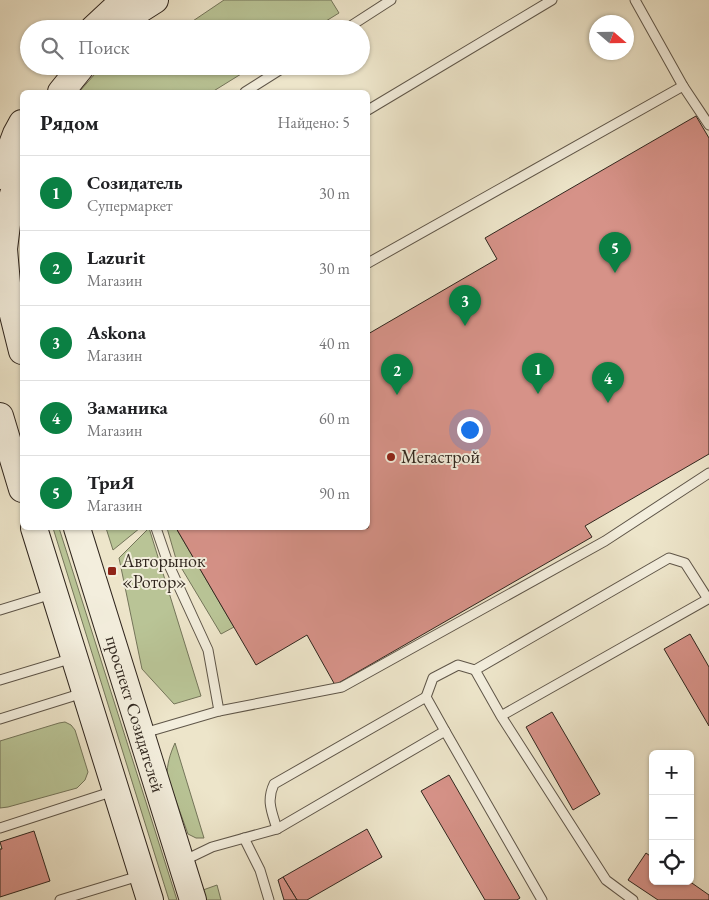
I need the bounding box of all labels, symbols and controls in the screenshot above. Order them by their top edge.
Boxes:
north arrow [589,15,634,60]
search box [20,20,370,75]
icon: search [38,34,66,62]
text: Поиск [78,35,130,60]
text: Рядом [40,109,99,136]
text: Найдено: 5 [278,112,350,133]
text: Созидатель [87,170,183,195]
text: 1 [52,183,60,204]
text: 30 m [319,183,350,204]
text: Супермаркет [87,195,173,216]
pin: 5 [599,232,631,273]
text: Lazurit [87,245,145,270]
text: 2 [52,258,60,279]
text: 30 m [319,258,350,279]
text: Магазин [87,270,142,291]
pin: 3 [449,285,481,326]
text: Askona [87,320,146,345]
text: 3 [52,333,60,354]
text: 40 m [319,333,350,354]
text: Магазин [87,345,142,366]
pin: 1 [522,353,554,394]
pin: 2 [381,354,413,395]
pin: 4 [592,362,624,403]
text: Заманика [87,395,168,420]
text: 4 [52,408,60,429]
text: 60 m [319,408,350,429]
your location [457,417,483,443]
text: Магазин [87,420,142,441]
place label: Мегастрой [401,445,480,468]
marker: Мегастрой [385,451,397,463]
text: ТриЯ [87,470,134,495]
text: 5 [52,483,60,504]
text: 90 m [319,483,350,504]
text: Магазин [87,495,142,516]
place label: Авторынок «Ротор» [121,549,206,593]
marker: Авторынок «Ротор» [106,565,118,577]
street label: проспект Созидателей [101,633,170,796]
map controls [649,750,694,885]
button: + [649,750,694,795]
button: − [649,795,694,840]
button: locate [649,840,694,885]

